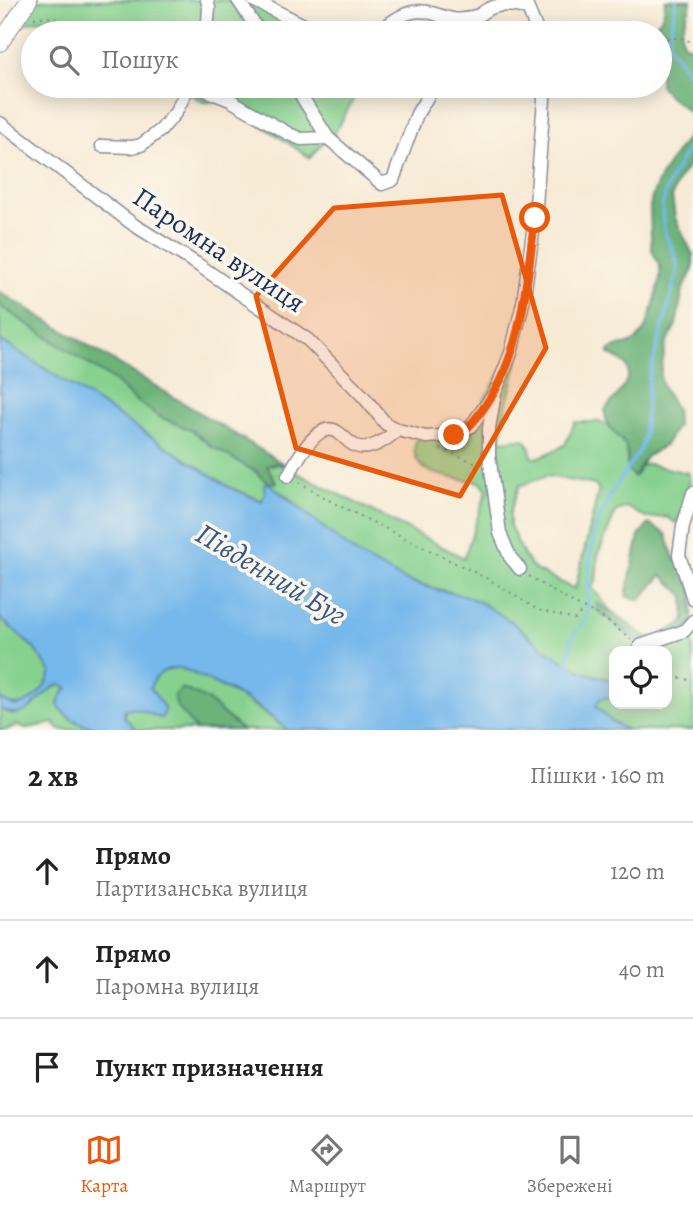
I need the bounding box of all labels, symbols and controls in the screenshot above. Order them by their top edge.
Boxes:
search box [21,21,672,98]
icon: search [45,41,83,79]
text: Пошук [101,42,179,77]
street label: Паромна вулиця [125,178,313,322]
route start [519,202,550,233]
route end [438,419,469,450]
water label: Південний Буг [188,513,354,635]
map controls [609,646,672,709]
button: locate [609,646,672,709]
text: 2 хв [28,756,78,796]
text: Пішки · 160 m [530,760,665,791]
text: Прямо [95,838,171,873]
icon: ahead [28,852,66,890]
text: 120 m [610,856,665,887]
text: Партизанська вулиця [95,873,308,904]
text: Прямо [95,936,171,971]
icon: ahead [28,950,66,988]
text: 40 m [619,954,665,985]
text: Паромна вулиця [95,971,259,1002]
icon: arrive [28,1048,66,1086]
text: Пункт призначення [95,1050,324,1085]
tab: Карта [80,1131,128,1199]
tab: Маршрут [289,1131,366,1199]
tab: Збережені [527,1131,613,1199]

